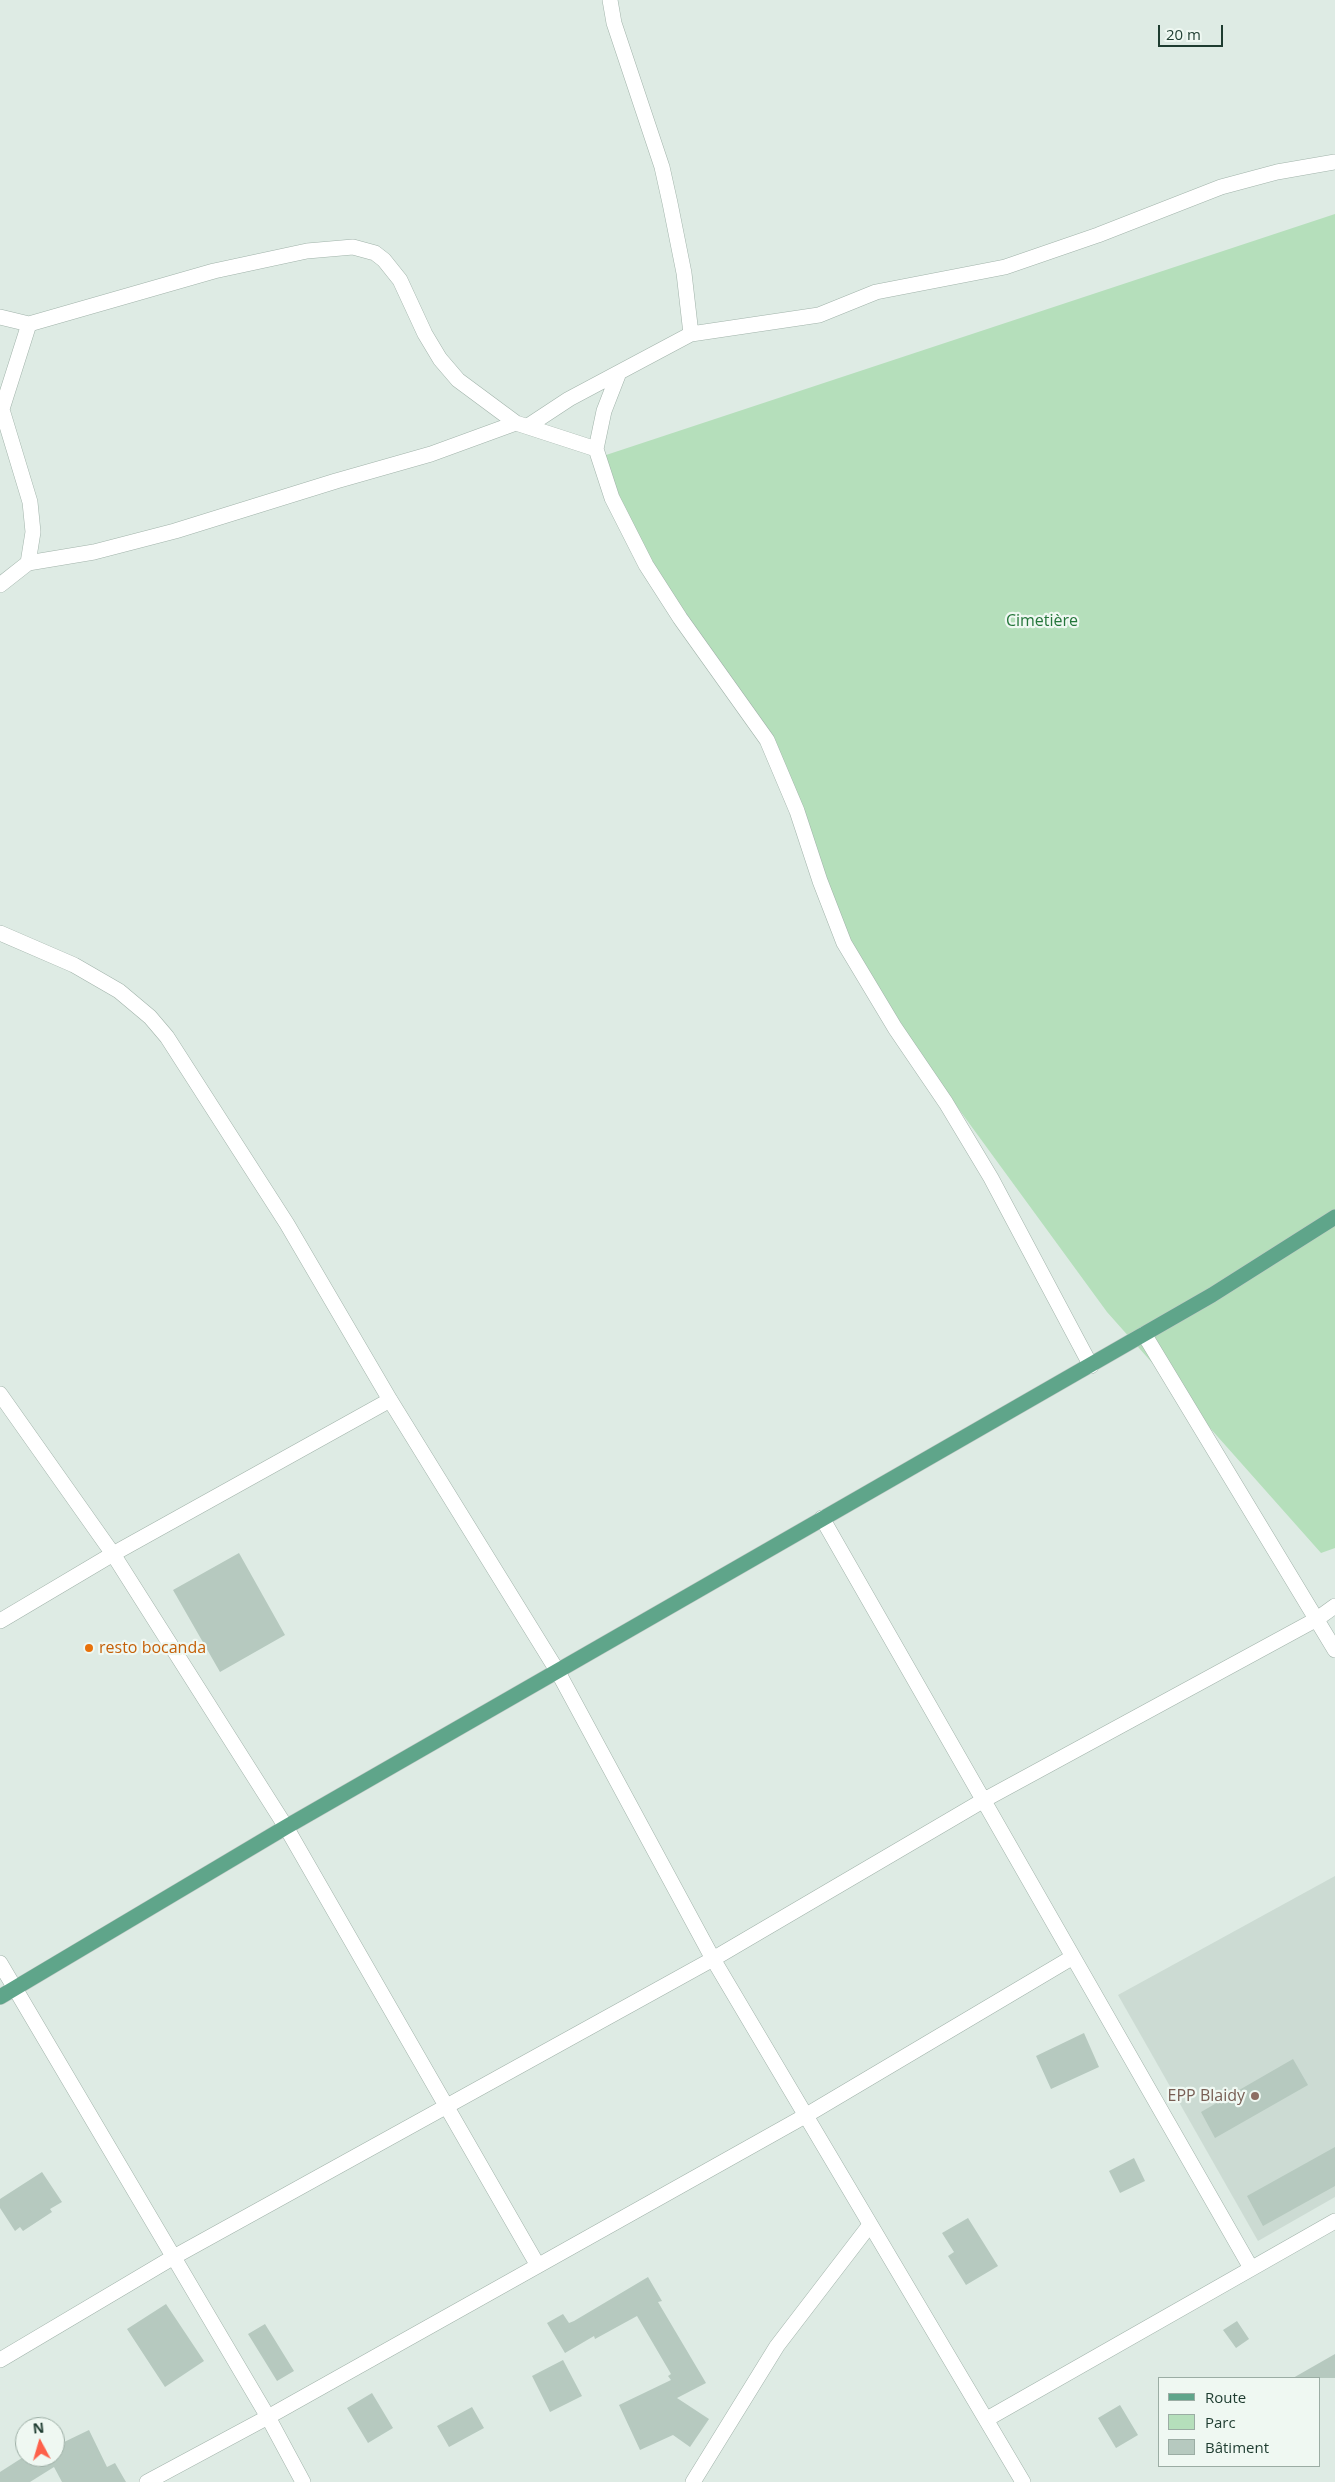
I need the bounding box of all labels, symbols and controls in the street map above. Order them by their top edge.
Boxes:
scale bar [1160,15,1225,47]
text: 20 m [1166,24,1201,44]
park label: Cimetière [1006,611,1078,631]
place label: resto bocanda [99,1638,206,1658]
marker: resto bocanda [83,1642,95,1654]
place label: EPP Blaidy [1168,2086,1245,2106]
marker: EPP Blaidy [1249,2090,1261,2102]
legend [1158,2377,1320,2467]
text: Route [1205,2387,1246,2407]
text: Parc [1205,2412,1236,2432]
north arrow [15,2417,65,2467]
text: N [32,2418,45,2438]
text: Bâtiment [1205,2437,1269,2457]

